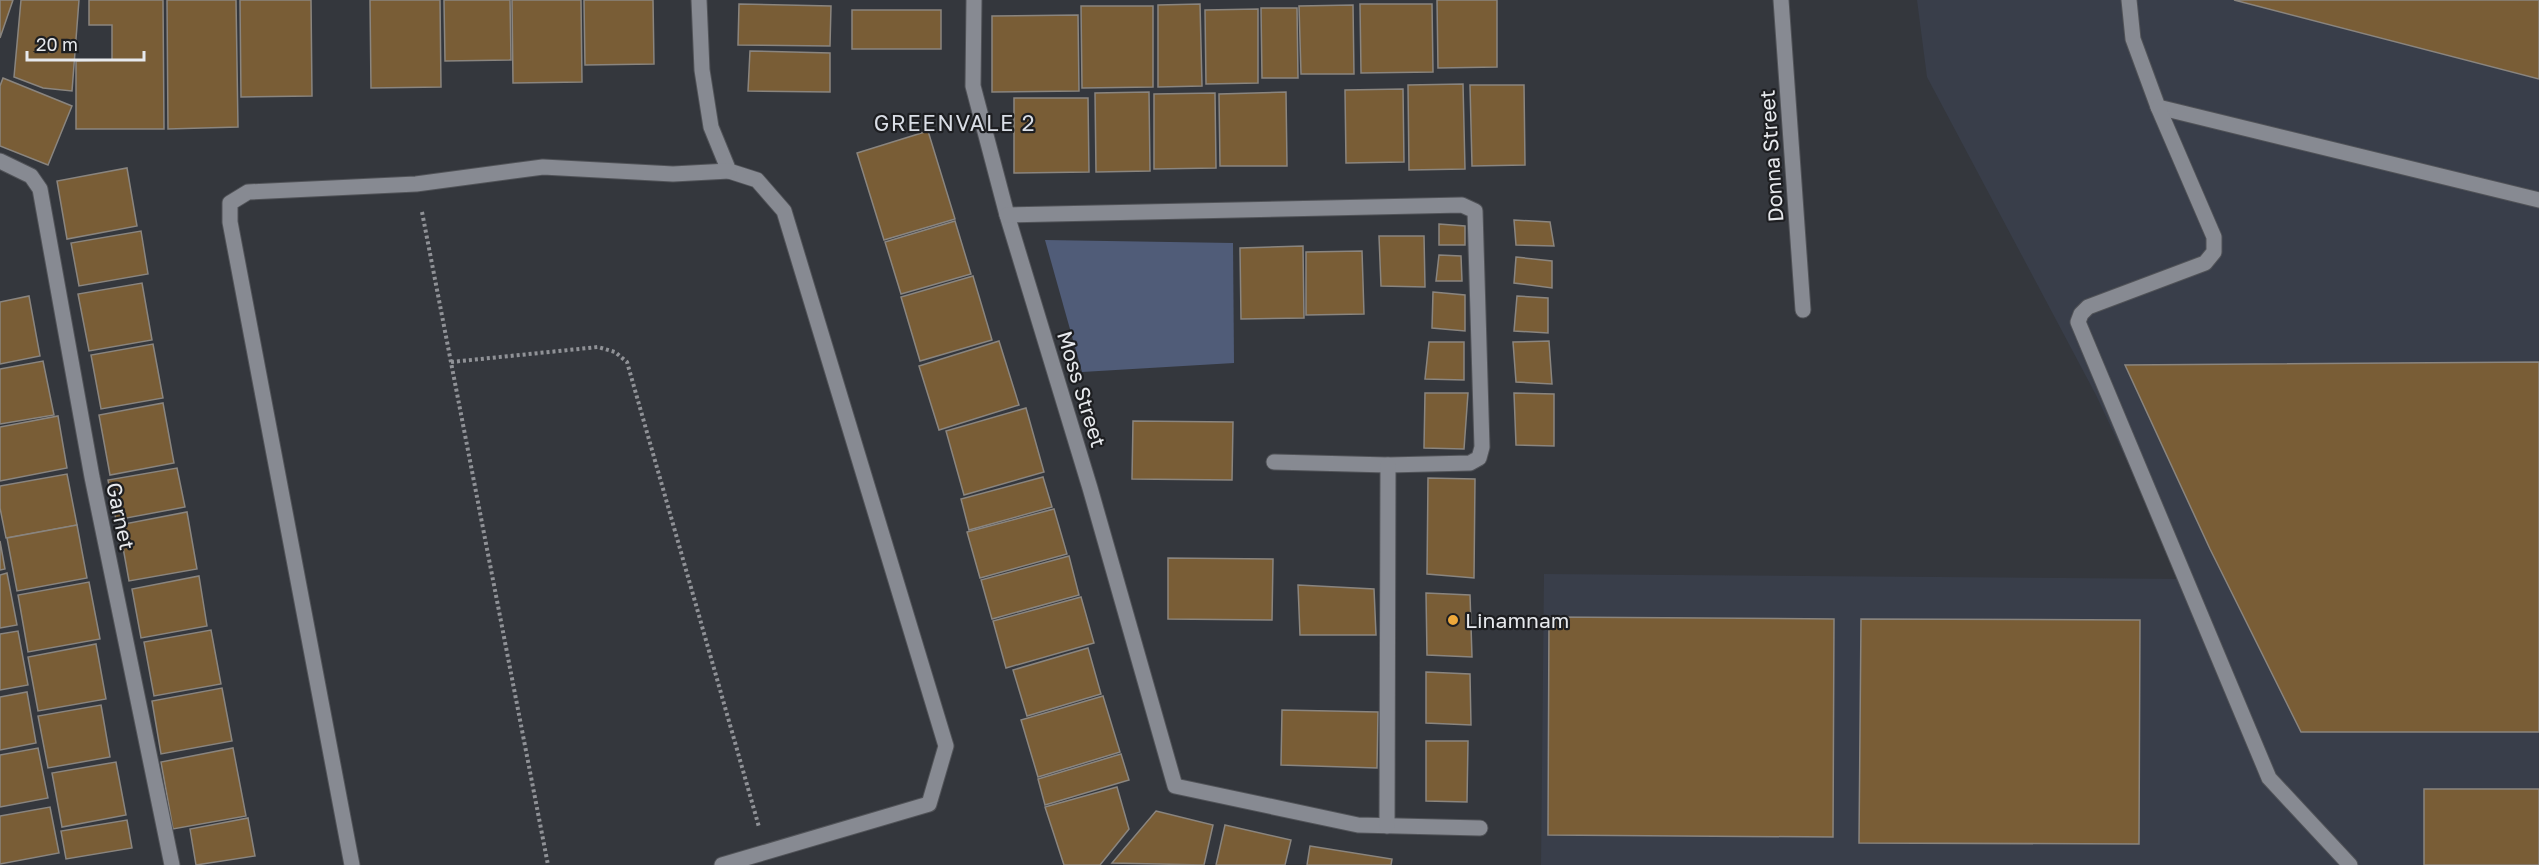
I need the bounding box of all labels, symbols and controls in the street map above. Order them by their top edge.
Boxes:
scale bar [27,24,144,62]
text: 20 m [36,33,78,55]
street label: Donna Street [1753,89,1789,223]
district label: GREENVALE 2 [874,109,1036,136]
street label: Moss Street [1052,328,1112,450]
street label: Garnet [101,480,141,552]
place label: Linamnam [1465,607,1569,633]
marker: Linamnam [1446,613,1460,627]

